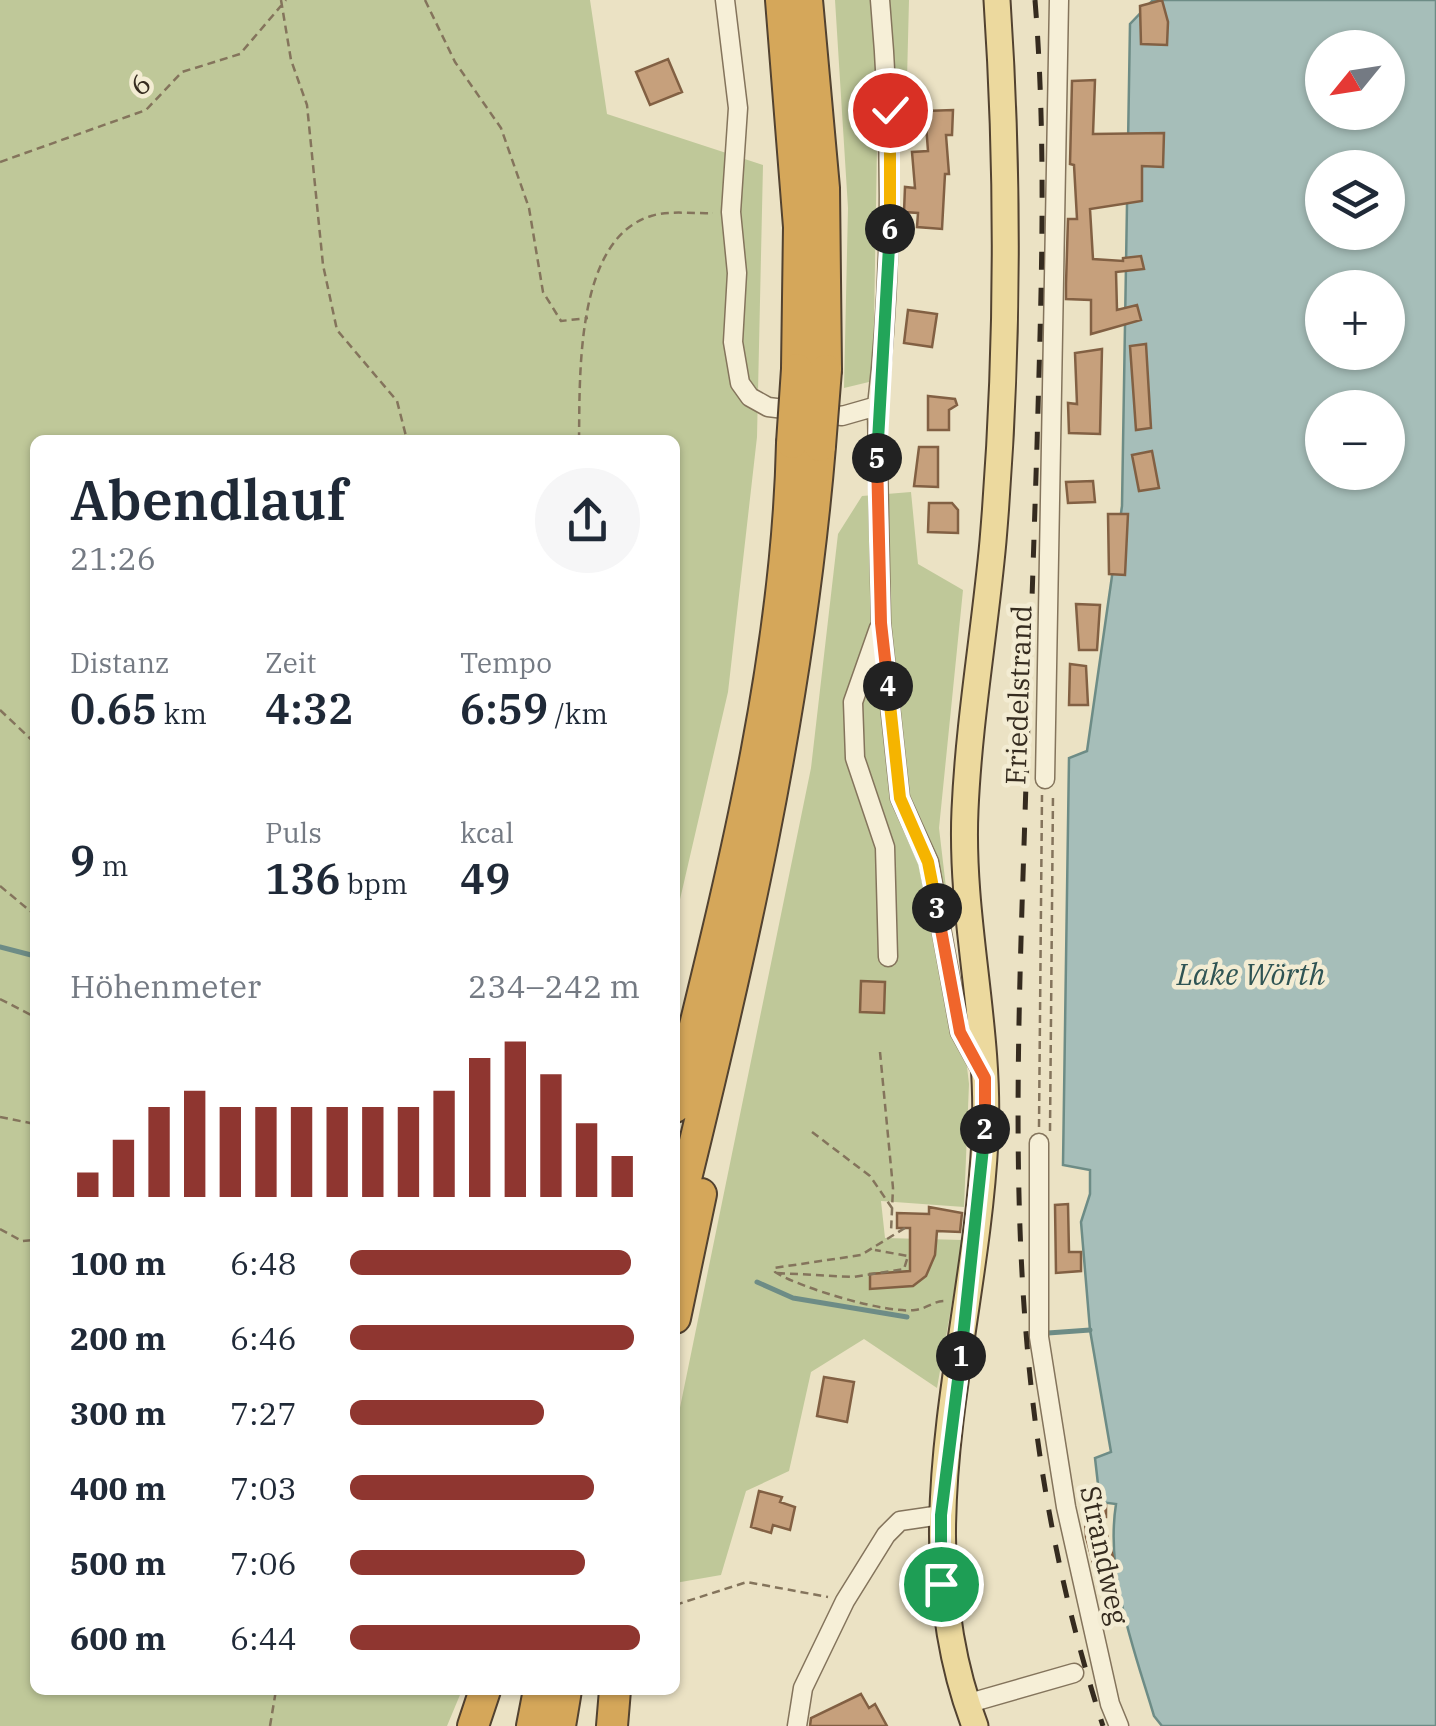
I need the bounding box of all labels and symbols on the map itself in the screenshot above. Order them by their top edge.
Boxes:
north arrow [1305,30,1405,130]
street label: 6 [122,64,158,104]
pin [848,68,933,153]
pin: 6 [865,204,915,254]
pin: 5 [852,433,902,483]
street label: Friedelstrand [996,605,1040,785]
pin: 4 [863,661,913,711]
pin: 3 [912,883,962,933]
water label: Lake Wörth [1176,954,1326,993]
pin: 2 [960,1104,1010,1154]
pin: 1 [936,1331,986,1381]
street label: Strandweg [1072,1482,1138,1628]
pin [899,1542,984,1627]

